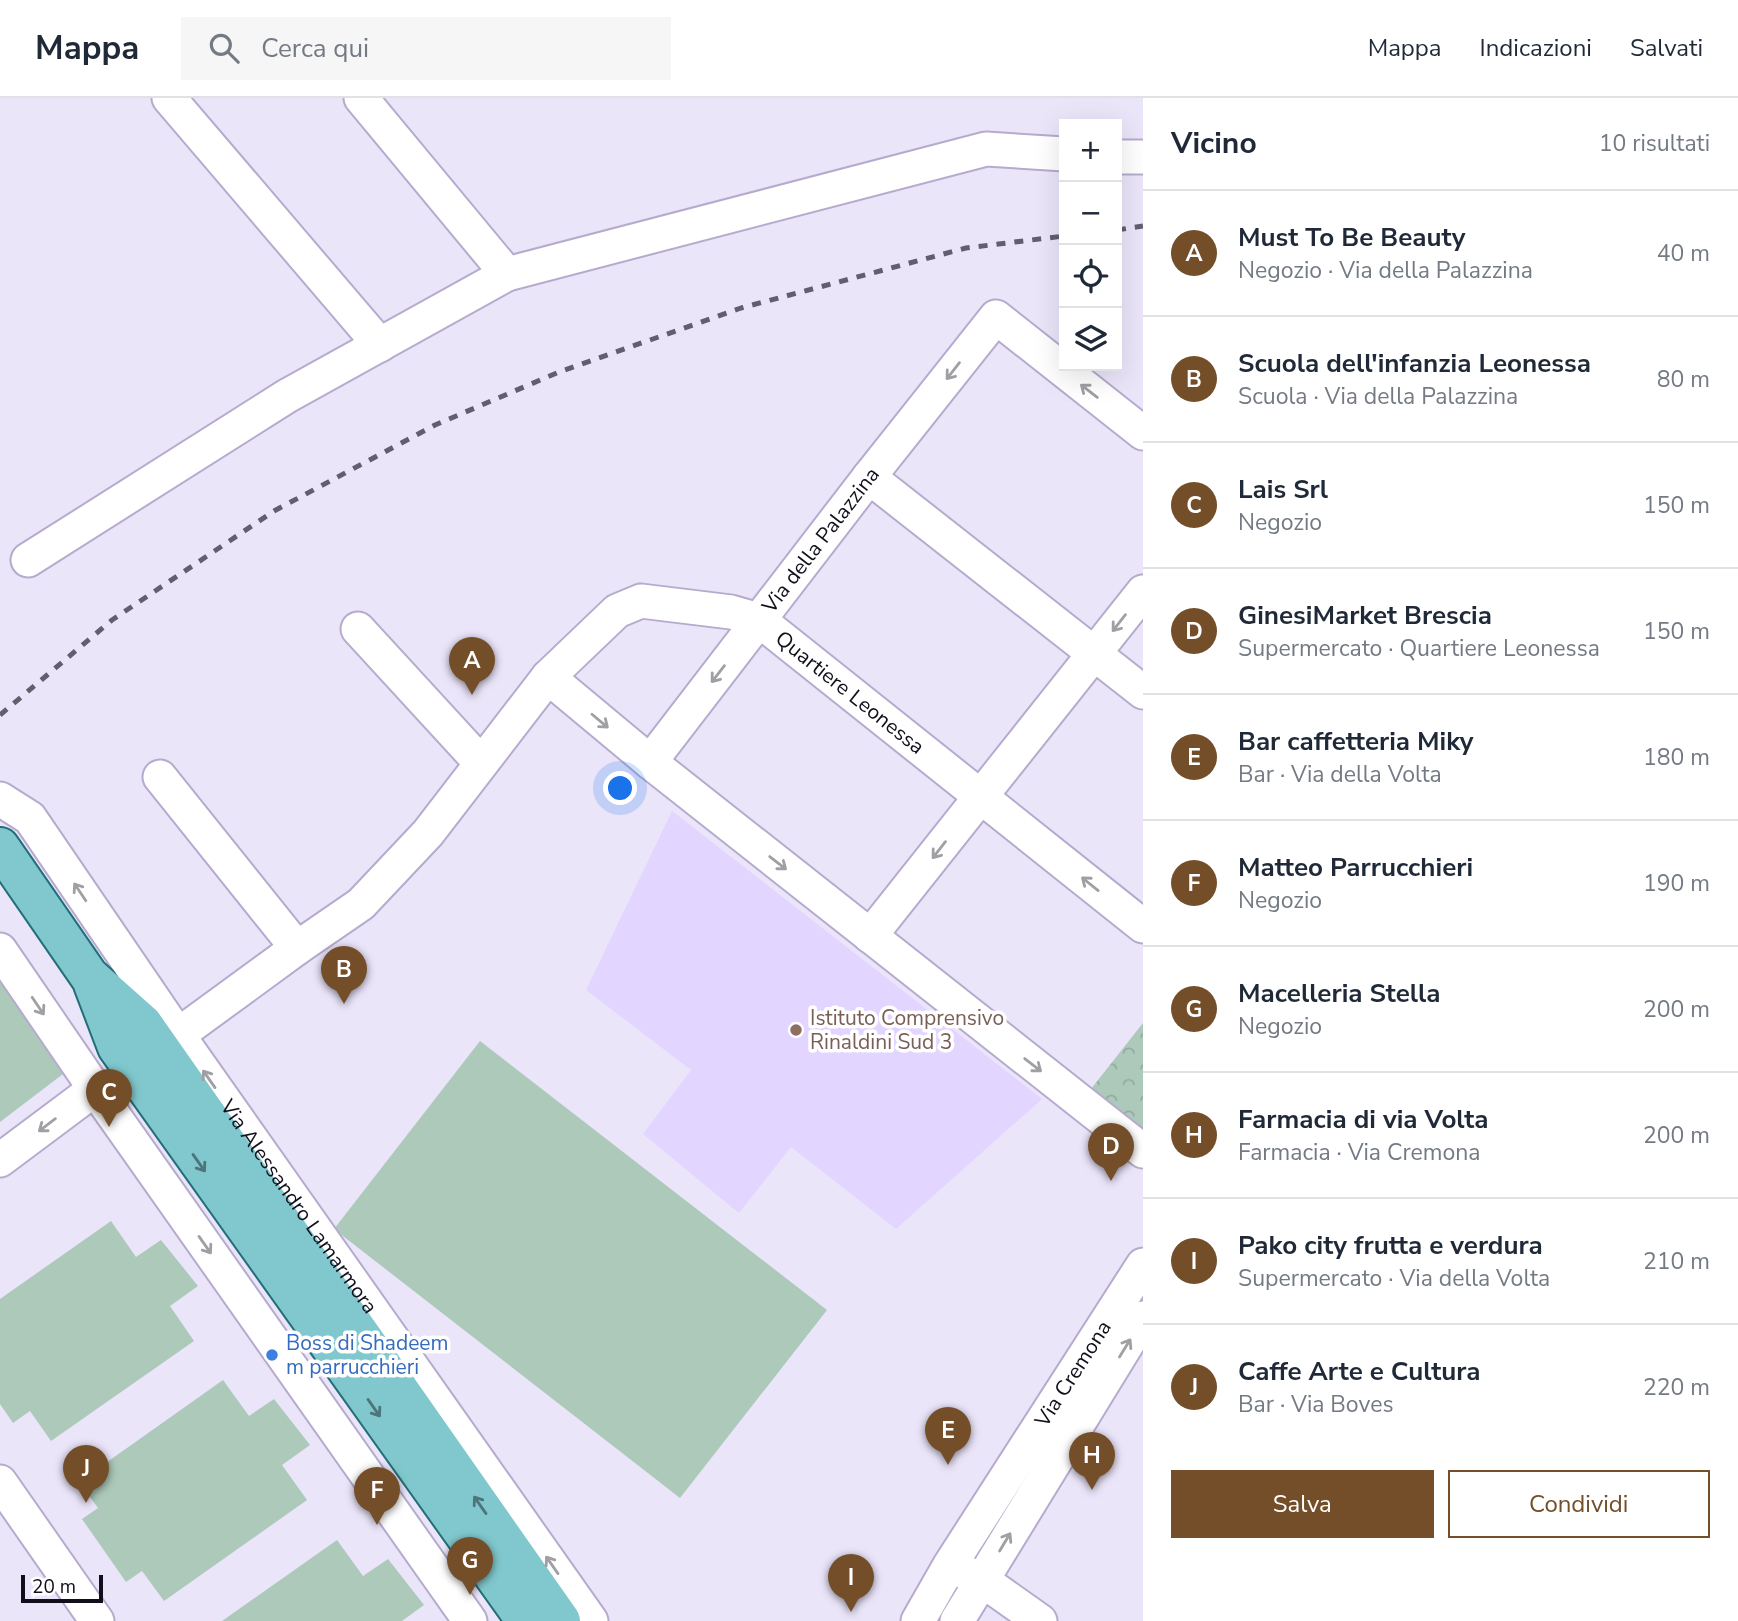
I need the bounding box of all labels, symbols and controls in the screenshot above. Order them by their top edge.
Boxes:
search box [181,17,671,80]
text: Mappa [35,26,139,71]
icon: search [205,29,243,67]
text: Cerca qui [261,31,369,66]
text: Mappa [1368,32,1442,64]
text: Indicazioni [1480,32,1592,64]
text: Salvati [1630,32,1703,64]
map controls [1059,119,1122,371]
button: + [1059,119,1122,182]
text: Vicino [1171,123,1257,164]
text: 10 risultati [1599,128,1710,159]
button: − [1059,182,1122,245]
text: Must To Be Beauty [1238,220,1465,255]
text: A [1185,238,1203,269]
text: 40 m [1657,238,1710,269]
button: locate [1059,245,1122,308]
text: Negozio · Via della Palazzina [1238,255,1533,286]
button: layers [1059,308,1122,371]
text: Scuola dell'infanzia Leonessa [1238,346,1591,381]
one-way arrow [946,361,961,379]
text: B [1186,364,1202,395]
text: 80 m [1657,364,1710,395]
text: Scuola · Via della Palazzina [1238,381,1518,412]
one-way arrow [1081,383,1099,399]
street label: Via della Palazzina [755,461,886,619]
text: Lais Srl [1238,472,1328,507]
text: C [1186,490,1202,521]
text: 150 m [1643,490,1710,521]
text: Negozio [1238,507,1322,538]
text: GinesiMarket Brescia [1238,598,1492,633]
one-way arrow [1111,613,1126,632]
text: D [1185,616,1203,647]
text: 150 m [1643,616,1710,647]
street label: Quartiere Leonessa [770,624,930,760]
text: Supermercato · Quartiere Leonessa [1238,633,1600,664]
pin: A [449,637,495,695]
one-way arrow [710,665,725,683]
one-way arrow [591,713,609,729]
text: Bar caffetteria Miky [1238,724,1473,759]
text: E [1187,742,1201,773]
text: 180 m [1643,742,1710,773]
text: Bar · Via della Volta [1238,759,1442,790]
your location [603,771,637,805]
one-way arrow [931,840,946,859]
text: Matteo Parrucchieri [1238,850,1473,885]
one-way arrow [768,856,786,871]
text: F [1188,868,1200,899]
text: 190 m [1643,868,1710,899]
one-way arrow [1081,876,1099,891]
one-way arrow [73,882,87,902]
text: Negozio [1238,885,1322,916]
pin: B [321,946,367,1004]
text: Macelleria Stella [1238,976,1441,1011]
text: G [1186,994,1202,1025]
text: 200 m [1643,994,1710,1025]
one-way arrow [31,996,45,1015]
place label: Istituto Comprensivo Rinaldini Sud 3 [810,1004,1004,1056]
text: Negozio [1238,1011,1322,1042]
marker: Istituto Comprensivo Rinaldini Sud 3 [788,1022,804,1038]
one-way arrow [1024,1057,1042,1072]
pin: C [86,1069,132,1127]
one-way arrow [202,1070,216,1089]
street label: Via Alessandro Lamarmora [213,1093,384,1319]
text: Farmacia di via Volta [1238,1102,1489,1137]
one-way arrow [39,1117,57,1132]
text: H [1185,1120,1203,1151]
text: 200 m [1643,1120,1710,1151]
pin: D [1088,1123,1134,1181]
text: Farmacia · Via Cremona [1238,1137,1481,1168]
one-way arrow [192,1153,207,1172]
text: Pako city frutta e verdura [1238,1228,1543,1263]
one-way arrow [198,1235,212,1254]
text: I [1191,1246,1197,1277]
text: 210 m [1643,1246,1710,1277]
text: Supermercato · Via della Volta [1238,1263,1550,1294]
street label: Via Cremona [1028,1315,1118,1433]
place label: Boss di Shadeem m parrucchieri [286,1329,449,1381]
one-way arrow [1117,1339,1132,1358]
marker: Boss di Shadeem m parrucchieri [264,1347,280,1363]
text: Caffe Arte e Cultura [1238,1354,1481,1389]
text: J [1190,1372,1198,1403]
text: 220 m [1643,1372,1710,1403]
text: Bar · Via Boves [1238,1389,1393,1420]
one-way arrow [367,1398,381,1417]
pin: E [925,1407,971,1465]
pin: H [1069,1432,1115,1490]
pin: J [63,1445,109,1503]
pin: F [354,1467,400,1525]
button: Salva [1171,1470,1434,1538]
button: Condividi [1448,1470,1710,1538]
one-way arrow [473,1496,487,1515]
one-way arrow [998,1532,1012,1552]
pin: G [447,1537,493,1595]
pin: I [828,1554,874,1612]
one-way arrow [545,1556,559,1575]
scale bar [21,1572,103,1604]
text: 20 m [32,1574,76,1600]

